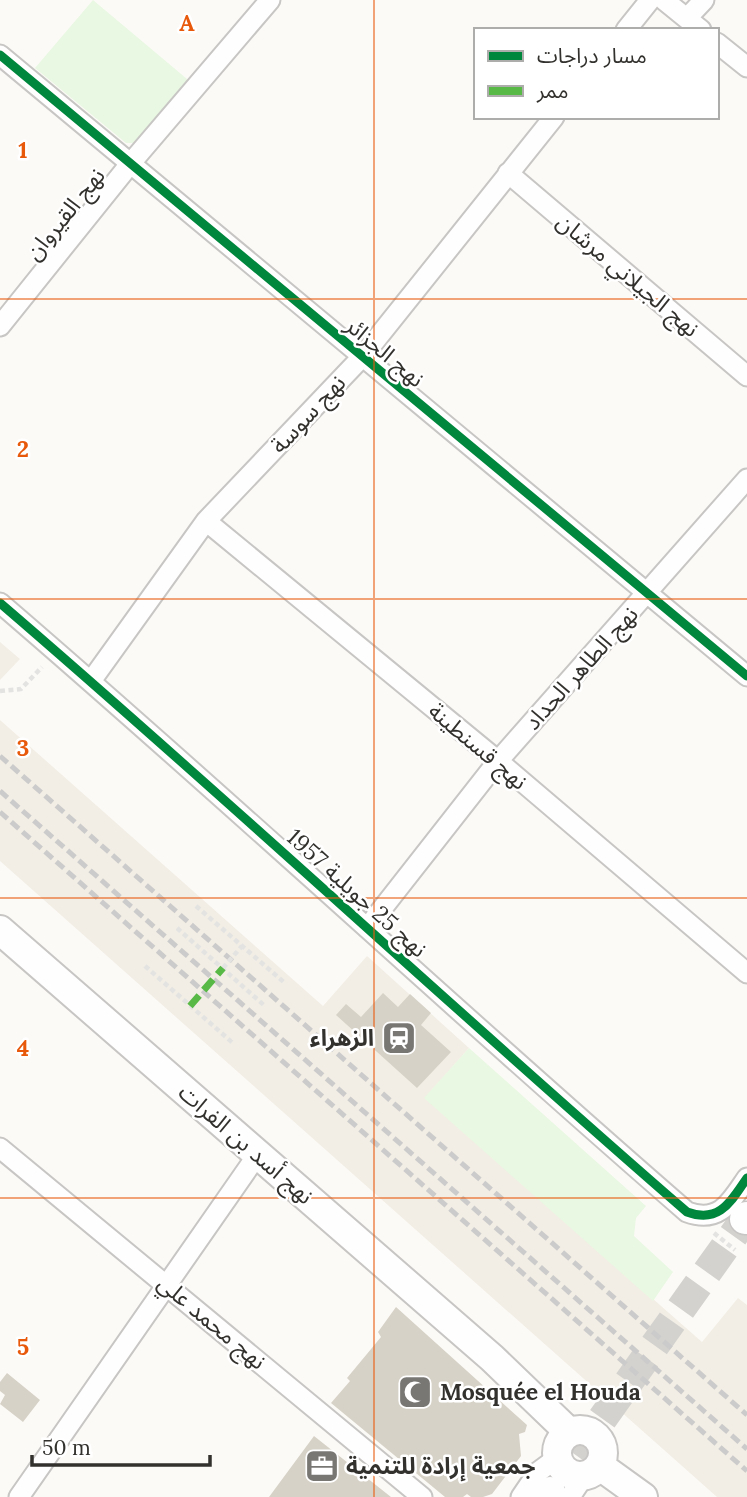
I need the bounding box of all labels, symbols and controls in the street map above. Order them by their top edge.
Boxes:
text: A [179,8,195,37]
legend [474,28,719,119]
text: مسار دراجات [537,42,647,69]
text: ممر [536,77,568,104]
text: 1 [18,135,28,164]
street label: نهج القيروان [18,161,113,268]
street label: نهج الجيلاني مرشان [549,206,706,345]
street label: نهج الجزائر [337,310,431,395]
street label: نهج سوسة [264,368,353,461]
text: 2 [17,434,29,463]
street label: نهج الطاهر الحداد [518,600,646,738]
street label: نهج قسنطينة [421,696,534,798]
text: 3 [17,733,29,762]
street label: نهج 25 جويلية 1957 [279,822,433,965]
station icon: الزهراء [380,1019,418,1057]
place label: الزهراء [310,1023,374,1052]
text: 4 [17,1033,29,1062]
street label: نهج أسد بن الفرات [171,1077,320,1212]
street label: نهج محمد علي [150,1268,272,1378]
text: 5 [17,1332,29,1361]
mosque icon: Mosquée el Houda [396,1373,434,1411]
place label: Mosquée el Houda [440,1377,641,1406]
scale bar [32,1424,210,1468]
text: 50 m [42,1434,91,1461]
office icon: جمعية إرادة للتنمية [303,1447,341,1485]
place label: جمعية إرادة للتنمية [346,1451,535,1482]

